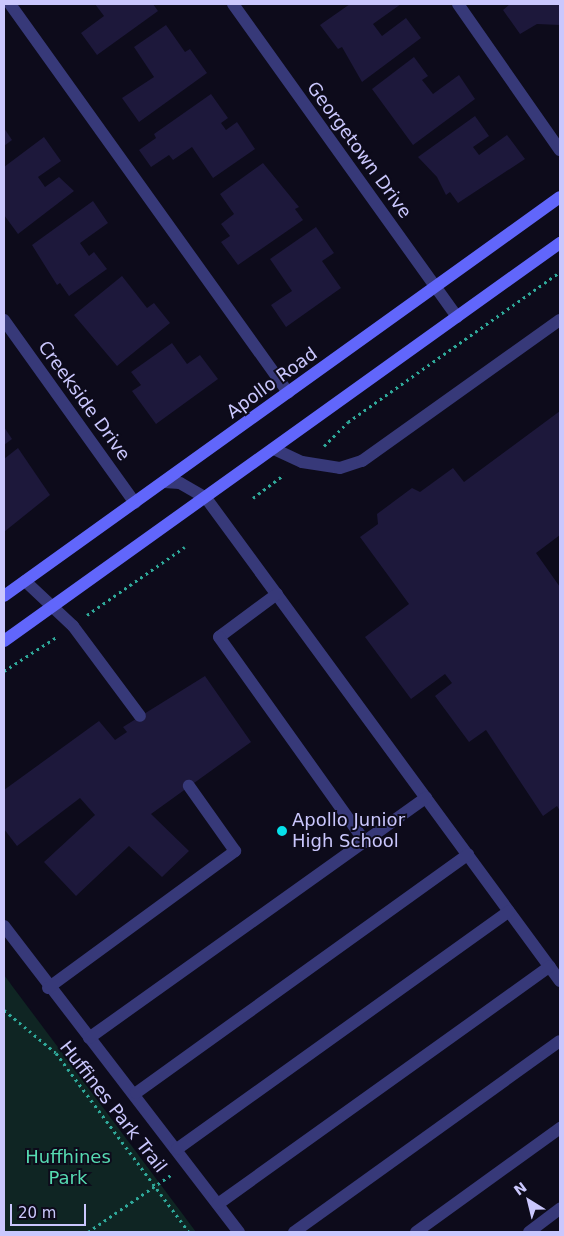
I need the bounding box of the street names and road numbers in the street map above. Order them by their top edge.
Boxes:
street label: Georgetown Drive [302,78,416,222]
street label: Creekside Drive [33,337,135,465]
street label: Apollo Road [223,343,321,423]
street label: Huffines Park Trail [55,1037,171,1177]

